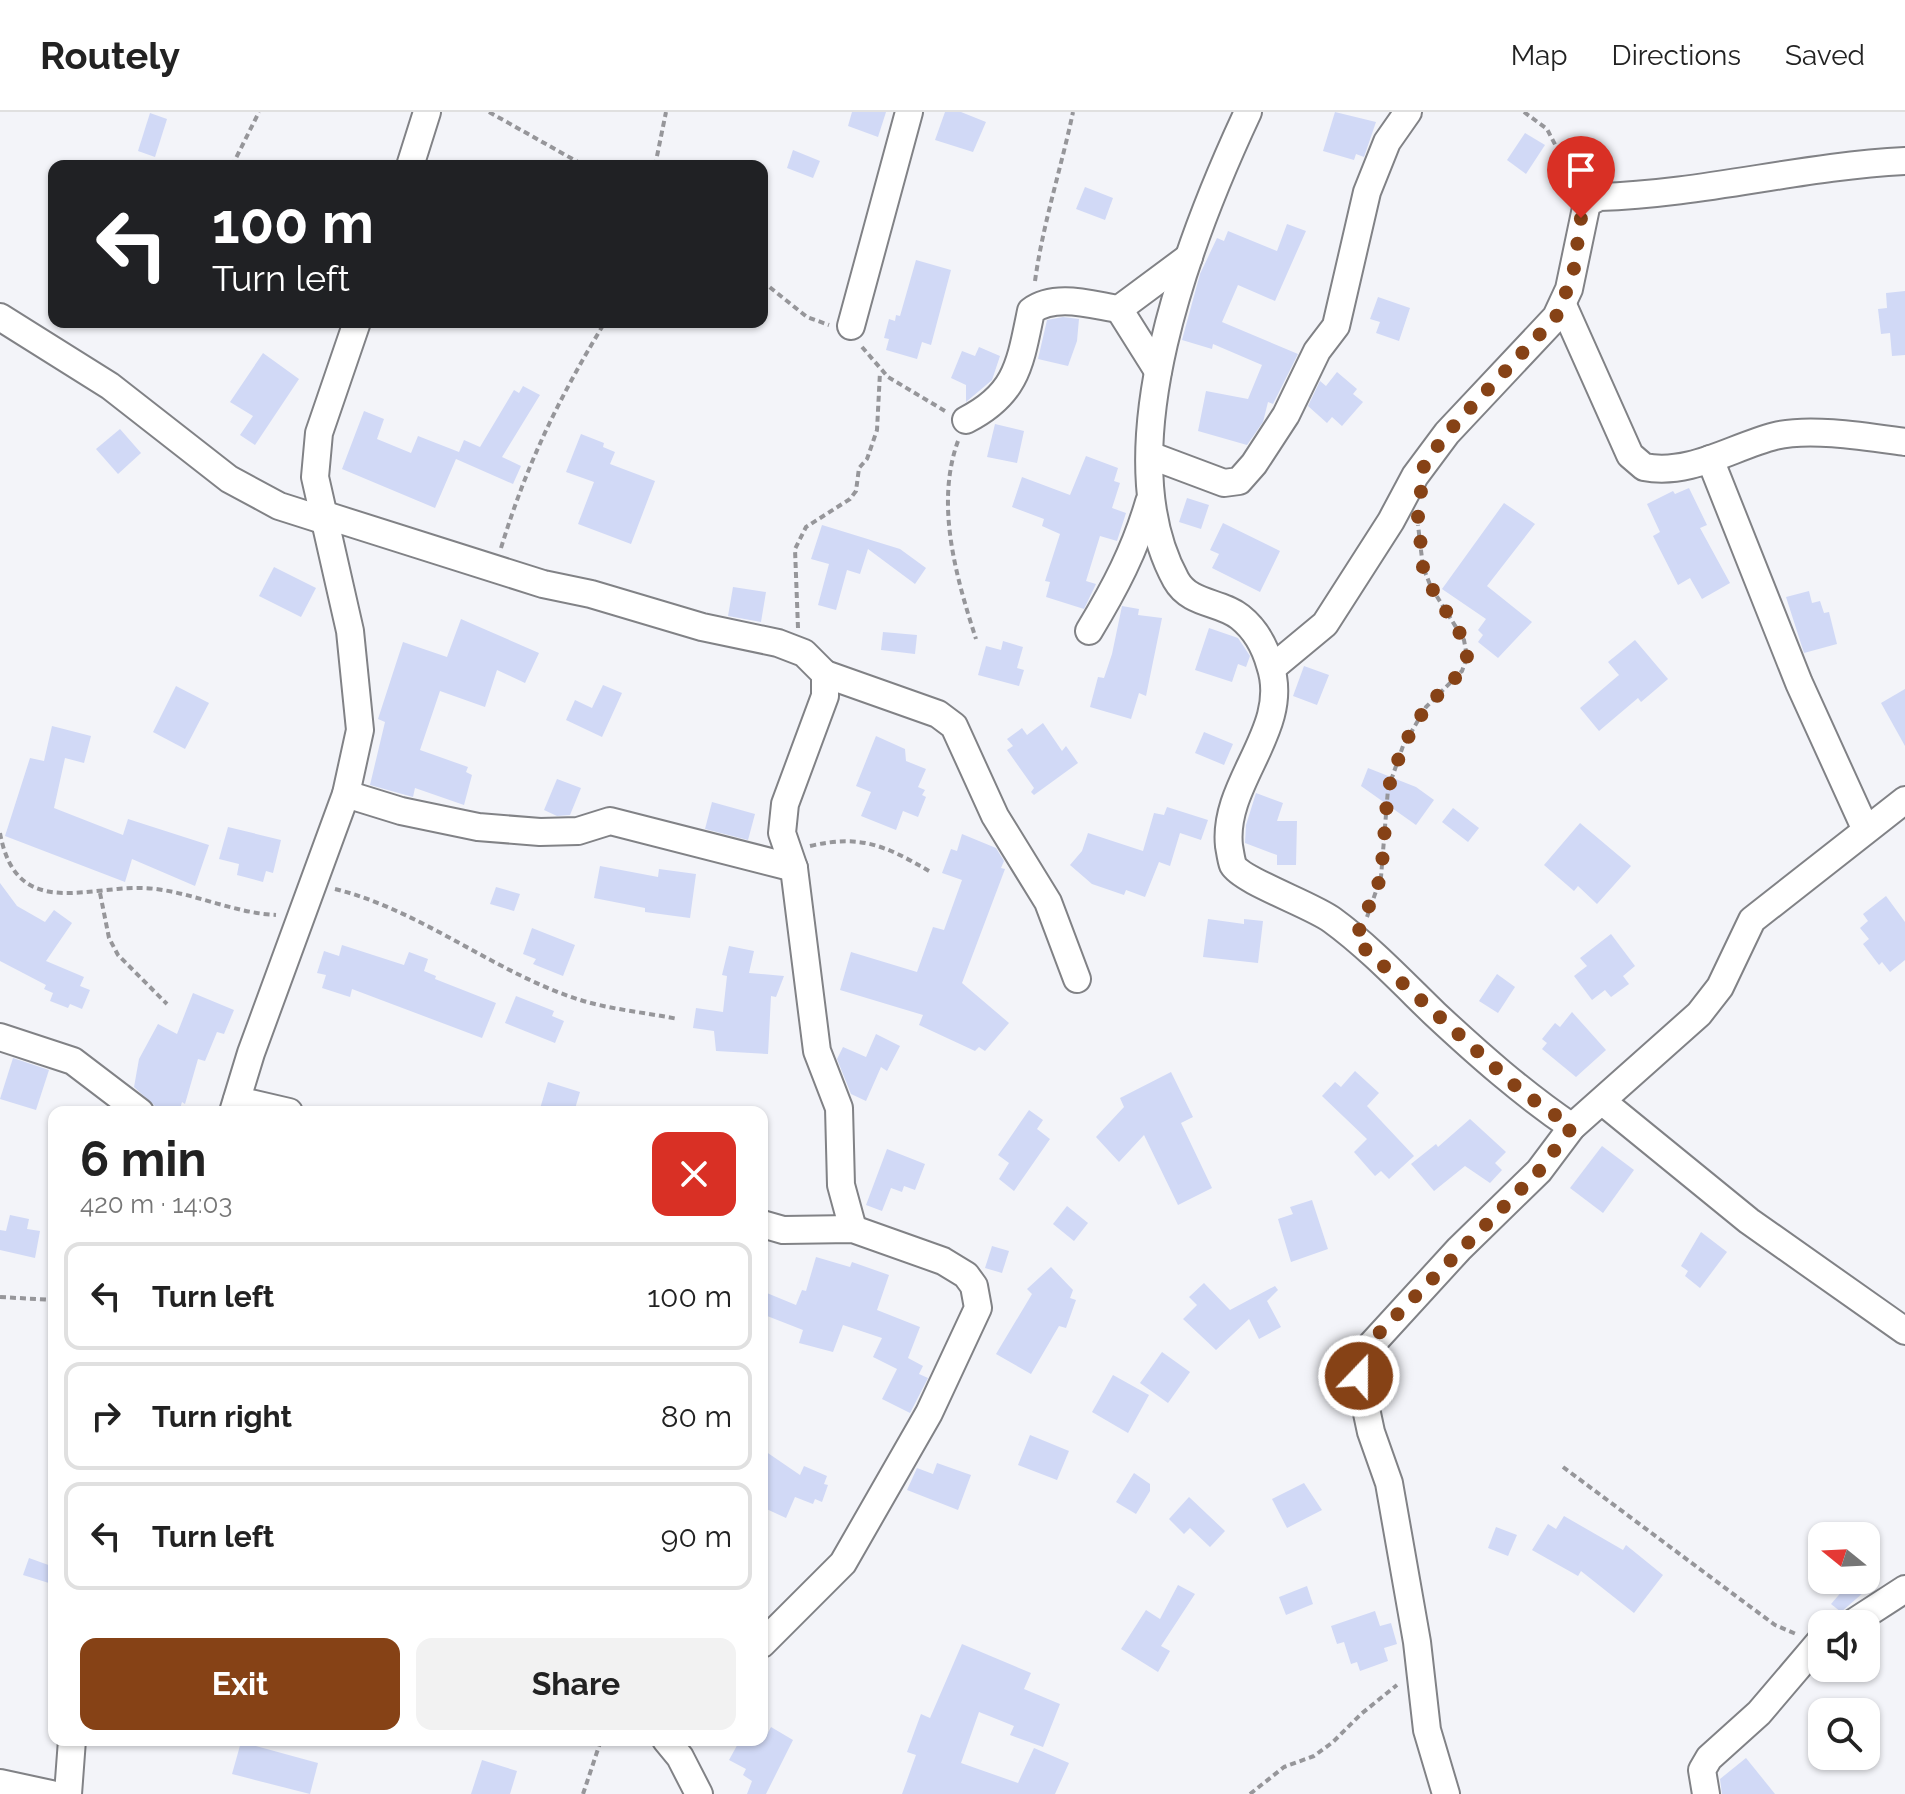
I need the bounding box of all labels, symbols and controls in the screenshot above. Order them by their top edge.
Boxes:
text: Routely [40,33,180,78]
text: Map [1511,39,1568,72]
text: Directions [1612,39,1741,72]
text: Saved [1785,39,1865,72]
pin [1547,136,1615,218]
icon: arrive [1559,148,1603,192]
text: 100 m [212,190,374,256]
icon: left [80,192,184,296]
text: Turn left [212,257,350,299]
text: 6 min [80,1131,207,1187]
button: close [652,1132,736,1216]
text: 420 m · 14:03 [80,1189,232,1219]
icon: left [84,1274,128,1318]
text: Turn left [152,1279,274,1314]
text: 100 m [647,1279,732,1314]
position arrow [1317,1334,1401,1418]
icon: right [84,1394,128,1438]
text: Turn right [152,1399,292,1434]
text: 80 m [661,1399,732,1434]
icon: left [84,1514,128,1558]
text: Turn left [152,1519,274,1554]
text: 90 m [661,1519,732,1554]
north arrow [1808,1522,1880,1594]
map controls [1808,1522,1880,1770]
button: sound [1808,1610,1880,1682]
button: Exit [80,1638,400,1730]
button: Share [416,1638,736,1730]
button: search [1808,1698,1880,1770]

